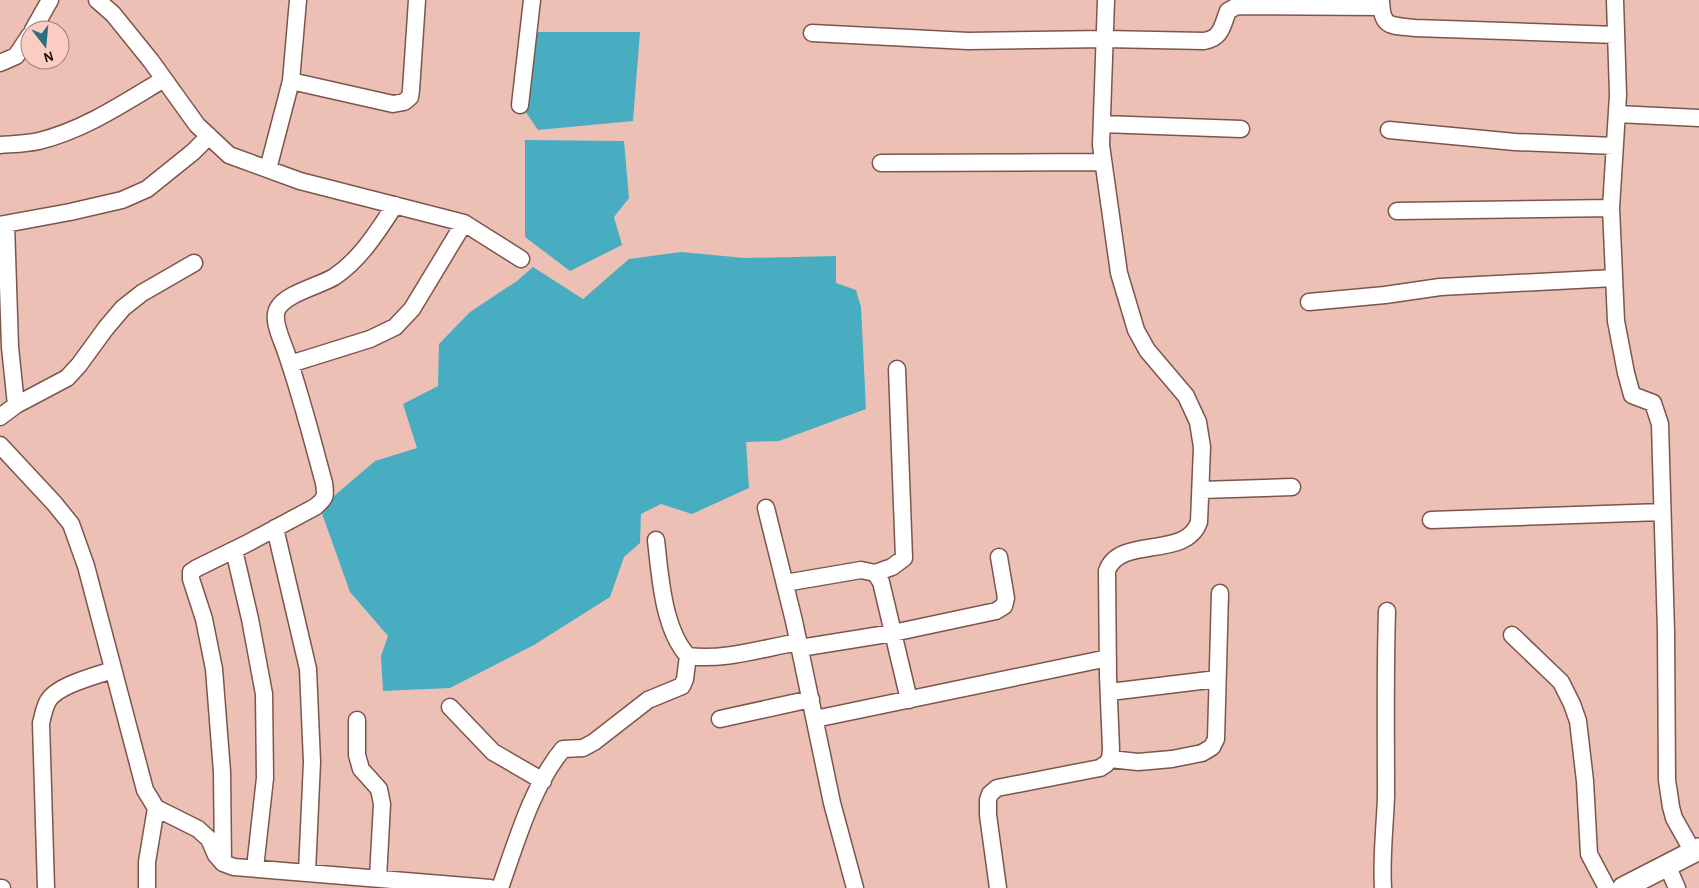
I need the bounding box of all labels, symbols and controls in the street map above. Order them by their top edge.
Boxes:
north arrow [20,20,70,70]
text: N [42,48,55,65]

